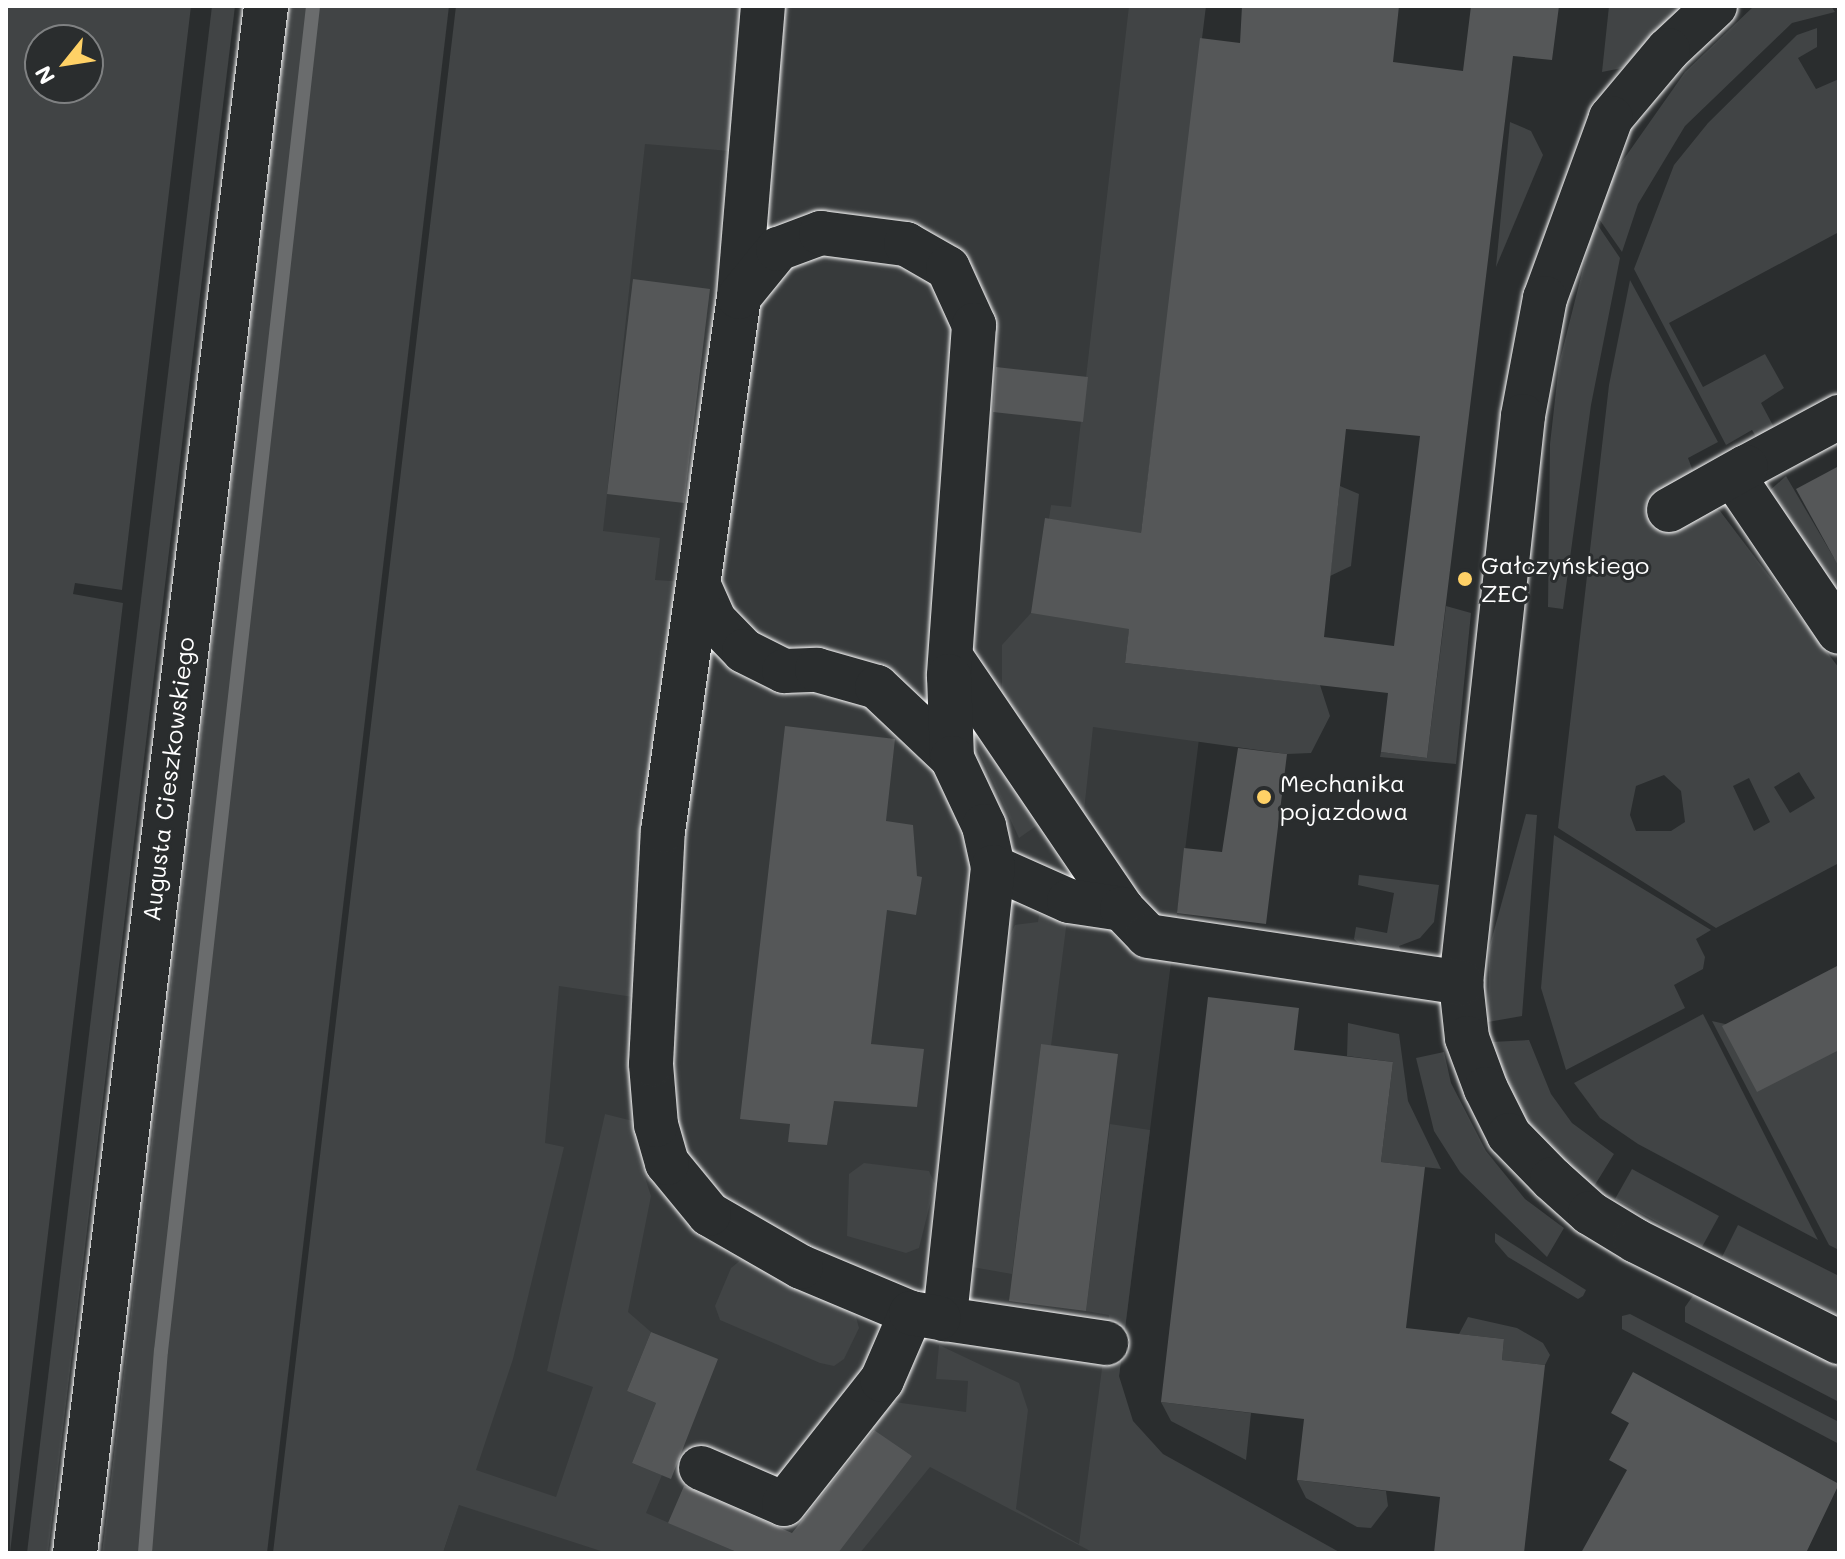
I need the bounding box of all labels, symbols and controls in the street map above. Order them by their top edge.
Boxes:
north arrow [24,24,104,104]
text: N [28,61,61,90]
place label: Gałczyńskiego ZEC [1481,551,1649,607]
marker: Gałczyńskiego ZEC [1456,570,1474,588]
street label: Augusta Cieszkowskiego [136,635,200,923]
place label: Mechanika pojazdowa [1280,769,1408,825]
marker: Mechanika pojazdowa [1255,788,1273,806]

